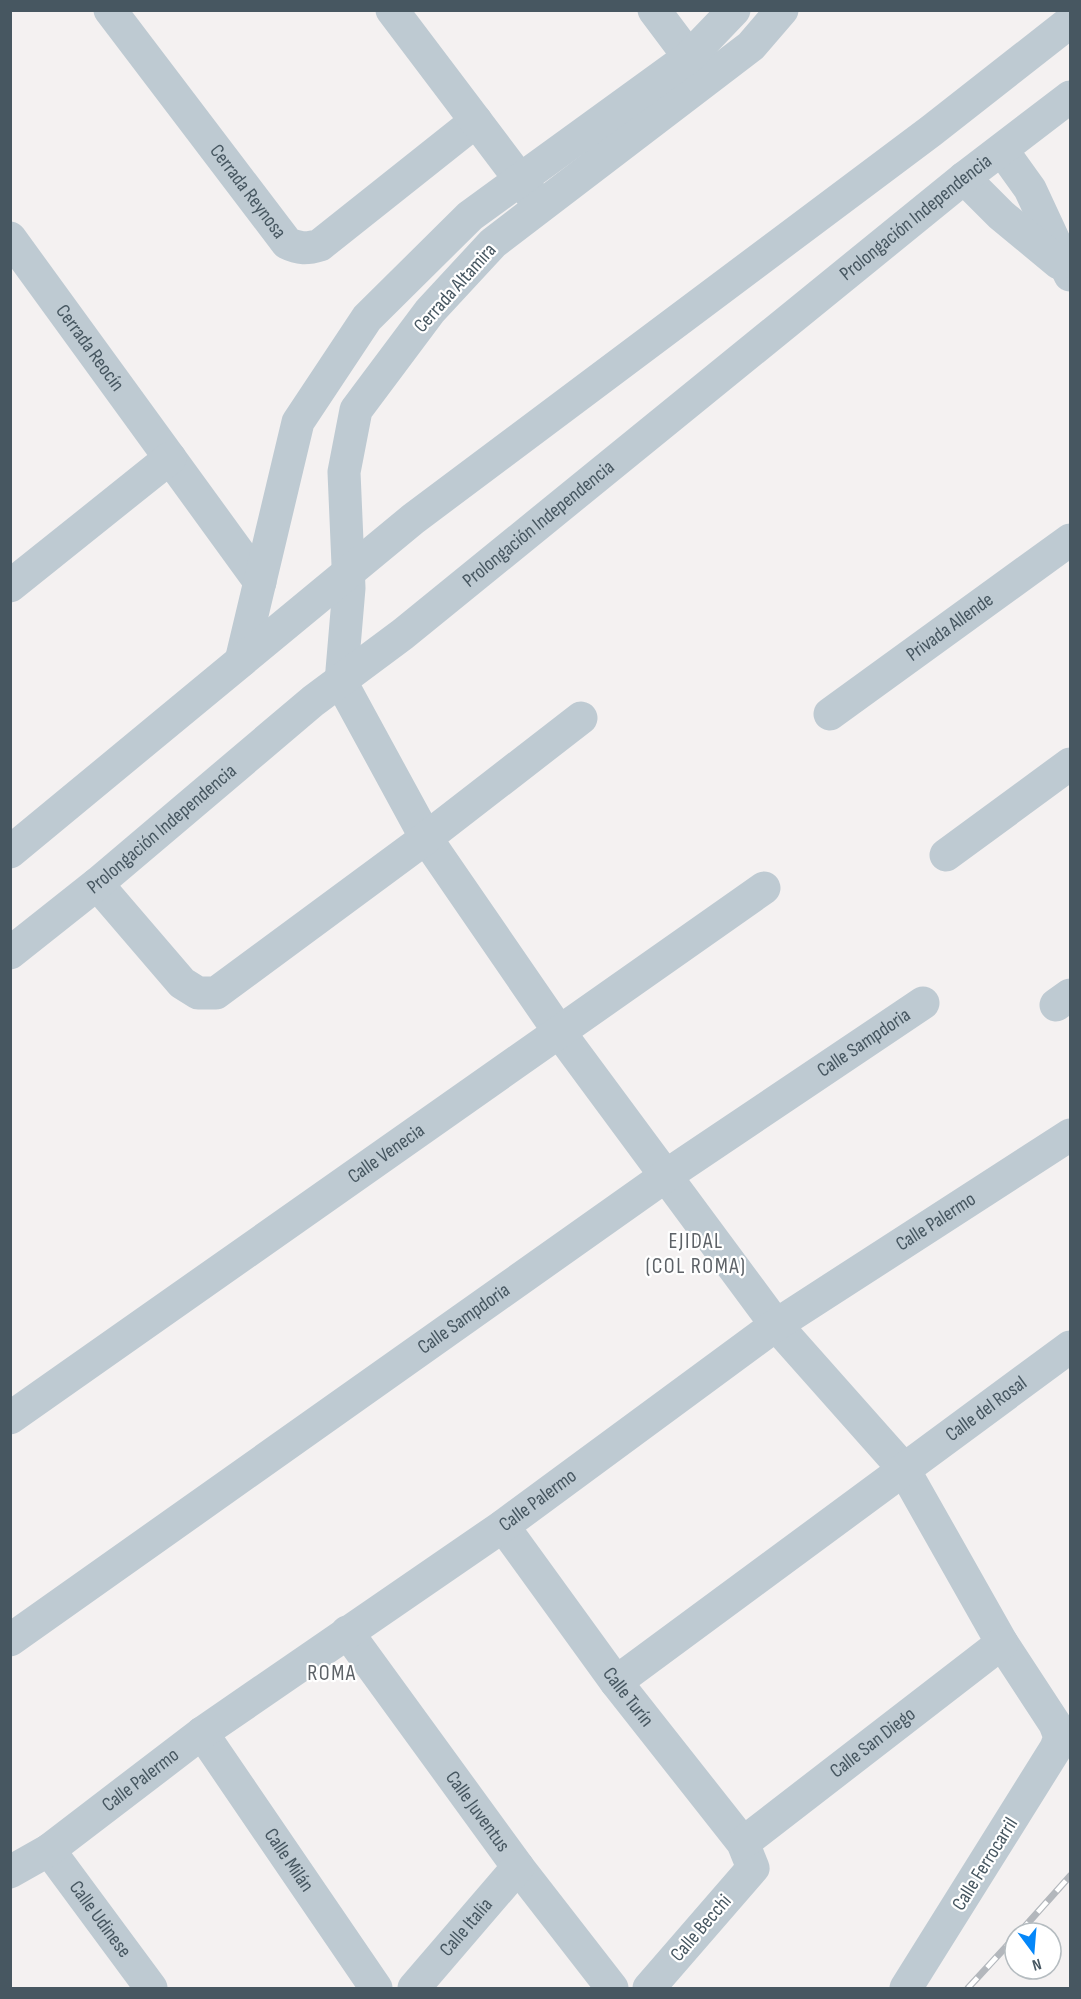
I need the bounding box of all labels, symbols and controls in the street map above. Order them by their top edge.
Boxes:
street label: Cerrada Reynosa [204,140,291,243]
street label: Prolongación Independencia [835,149,997,286]
street label: Cerrada Altamira [409,239,501,337]
street label: Cerrada Reocín [50,300,129,396]
street label: Prolongación Independencia [458,455,619,593]
street label: Privada Allende [902,588,998,667]
street label: Prolongación Independencia [82,759,241,899]
street label: Calle Sampdoria [813,1003,915,1083]
street label: Calle Venecia [343,1118,429,1189]
street label: Calle Palermo [891,1187,980,1256]
district label: EJIDAL (COL ROMA) [646,1228,746,1280]
street label: Calle Sampdoria [413,1278,514,1360]
street label: Calle del Rosal [941,1371,1031,1447]
street label: Calle Palermo [494,1464,581,1537]
district label: ROMA [307,1660,357,1687]
street label: Calle Turín [597,1663,659,1732]
street label: Calle San Diego [825,1702,920,1783]
street label: Calle Palermo [97,1743,184,1817]
street label: Calle Juventus [440,1766,515,1857]
street label: Calle Ferrocarril [947,1813,1023,1915]
street label: Calle Milán [259,1824,319,1896]
street label: Calle Udinese [64,1876,136,1962]
street label: Calle Becchi [665,1890,737,1966]
street label: Calle Italia [435,1893,498,1961]
north arrow [1003,1921,1063,1981]
text: N [1030,1954,1043,1974]

